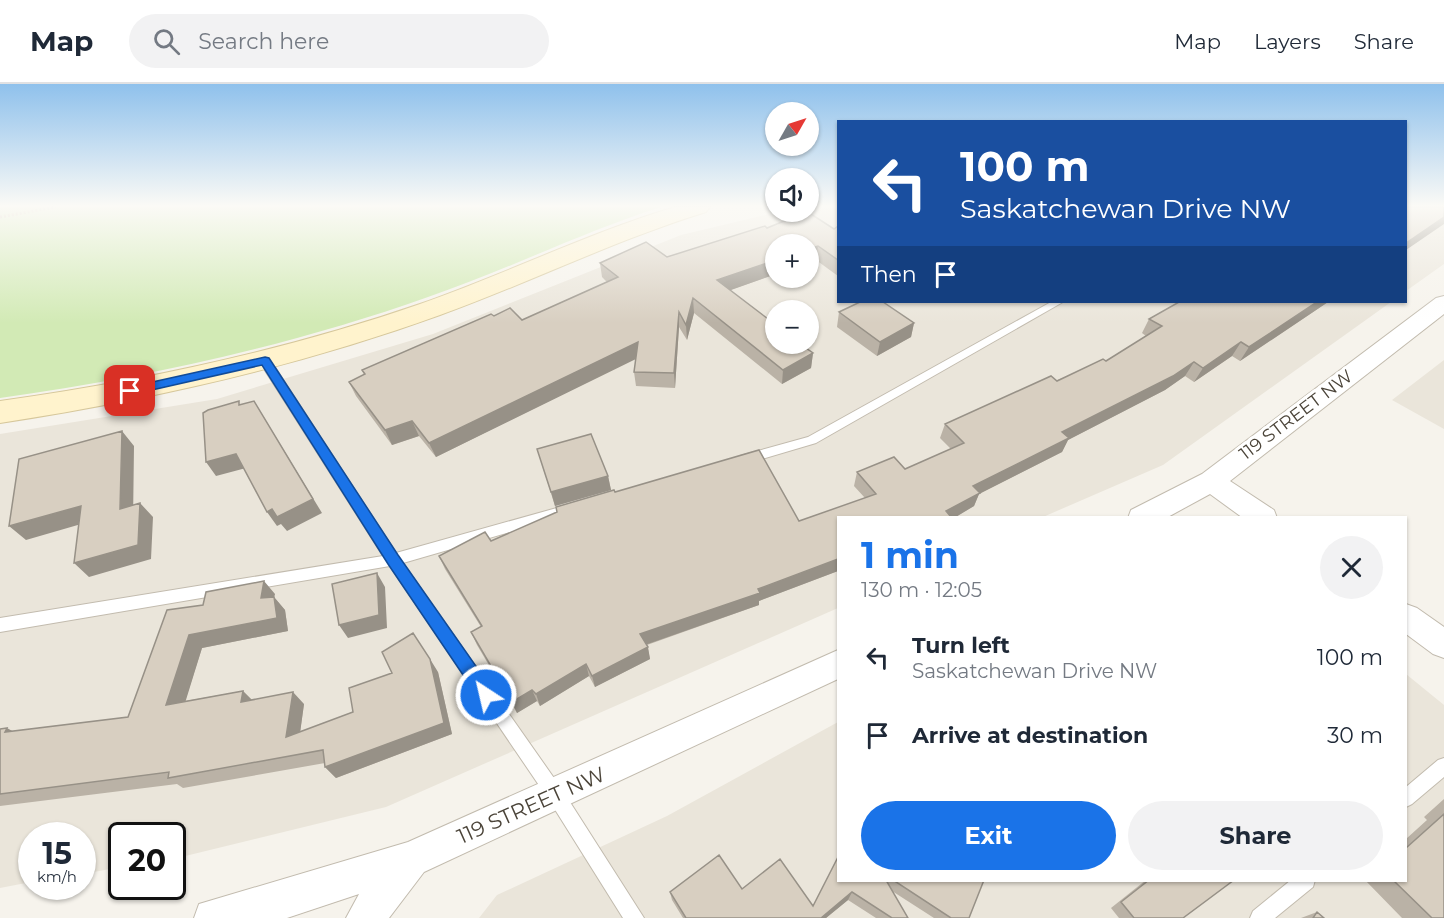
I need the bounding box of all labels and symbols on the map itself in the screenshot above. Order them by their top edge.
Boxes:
north arrow [765,102,819,156]
pin [104,365,155,416]
street label: 119 STREET NW [1235,365,1357,465]
position arrow [454,663,518,727]
street label: 119 STREET NW [453,761,609,849]
speed limit sign: 20 [108,822,186,900]

